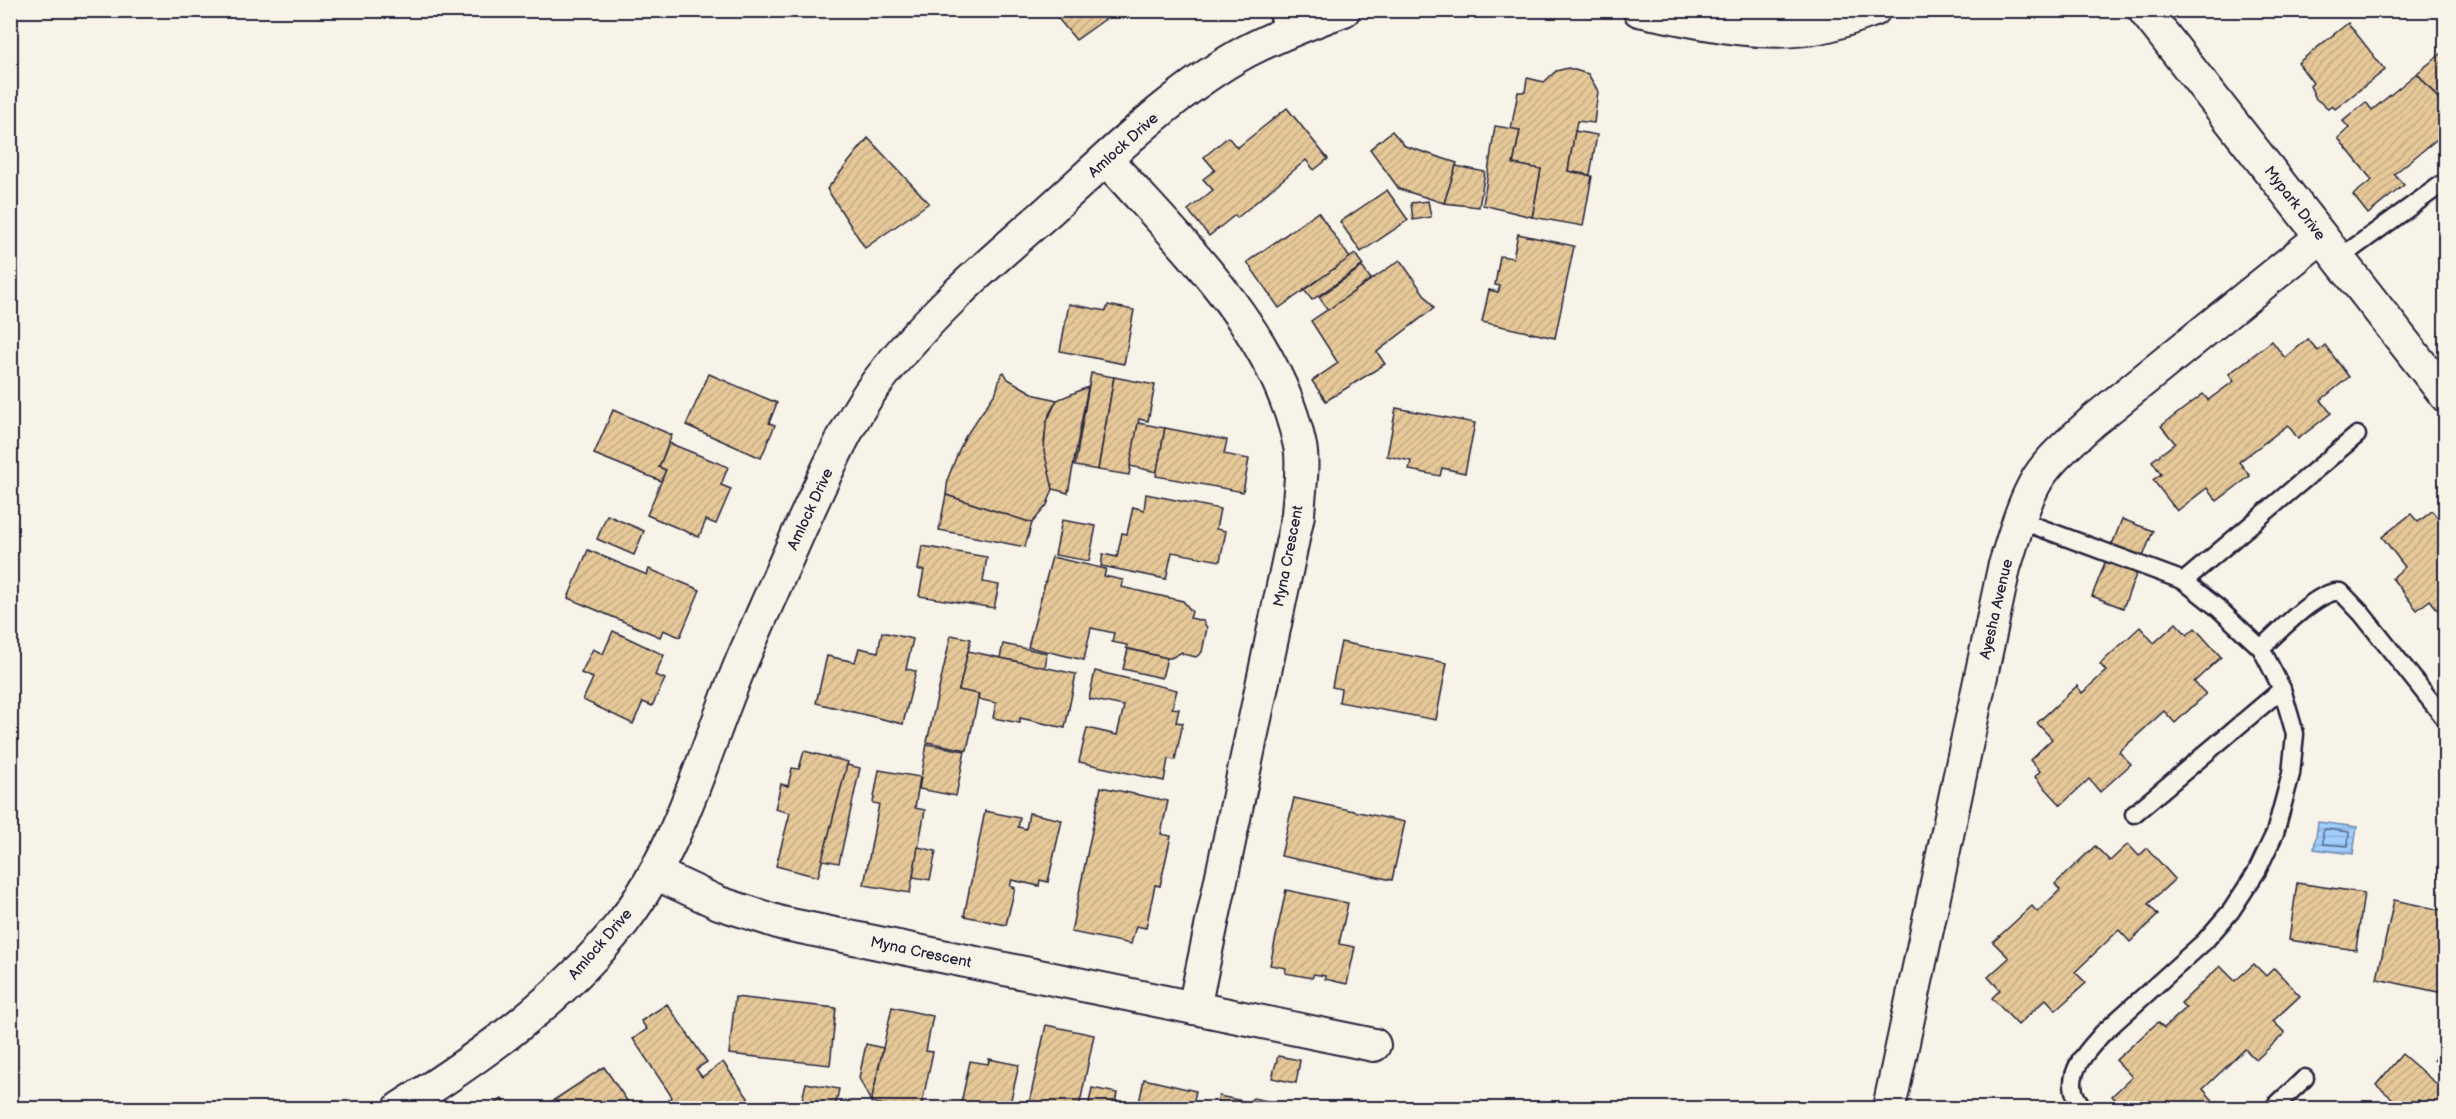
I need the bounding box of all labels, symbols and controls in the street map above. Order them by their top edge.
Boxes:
street label: Amlock Drive [1084,109,1162,182]
street label: Mypark Drive [2260,162,2330,244]
street label: Amlock Drive [783,465,838,553]
street label: Myna Crescent [1269,503,1308,608]
street label: Ayesha Avenue [1976,557,2017,661]
street label: Amlock Drive [564,905,636,984]
street label: Myna Crescent [869,933,974,973]

